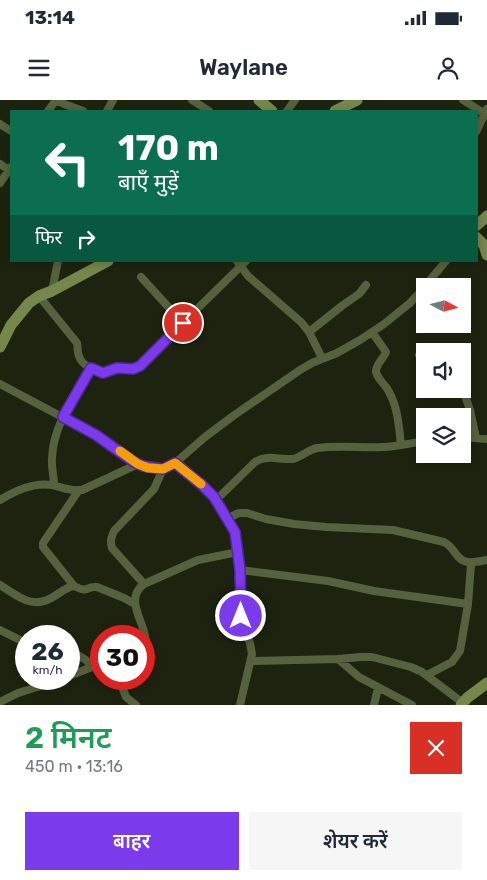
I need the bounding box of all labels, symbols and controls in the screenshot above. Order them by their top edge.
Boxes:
text: 13:14 [25,6,75,29]
icon: menu [25,54,53,82]
text: Waylane [199,54,288,81]
icon: person [434,54,462,82]
text: 170 m [118,127,219,169]
icon: left [35,130,100,195]
text: बाएँ मुड़ें [118,169,179,196]
icon: right [72,225,100,253]
text: फिर [35,226,62,249]
north arrow [416,278,471,332]
map controls [416,278,471,463]
pin [162,302,204,344]
icon: arrive [169,309,197,337]
button: sound [416,343,471,398]
button: layers [416,408,471,463]
position arrow [214,589,266,641]
speed limit sign: 30 [90,625,155,690]
text: 26 [31,637,64,666]
text: km/h [33,663,62,677]
text: 2 मिनट [25,720,112,756]
button: close [410,722,462,774]
text: 450 m · 13:16 [25,757,123,776]
button: बाहर [25,812,239,870]
button: शेयर करें [249,812,462,870]

